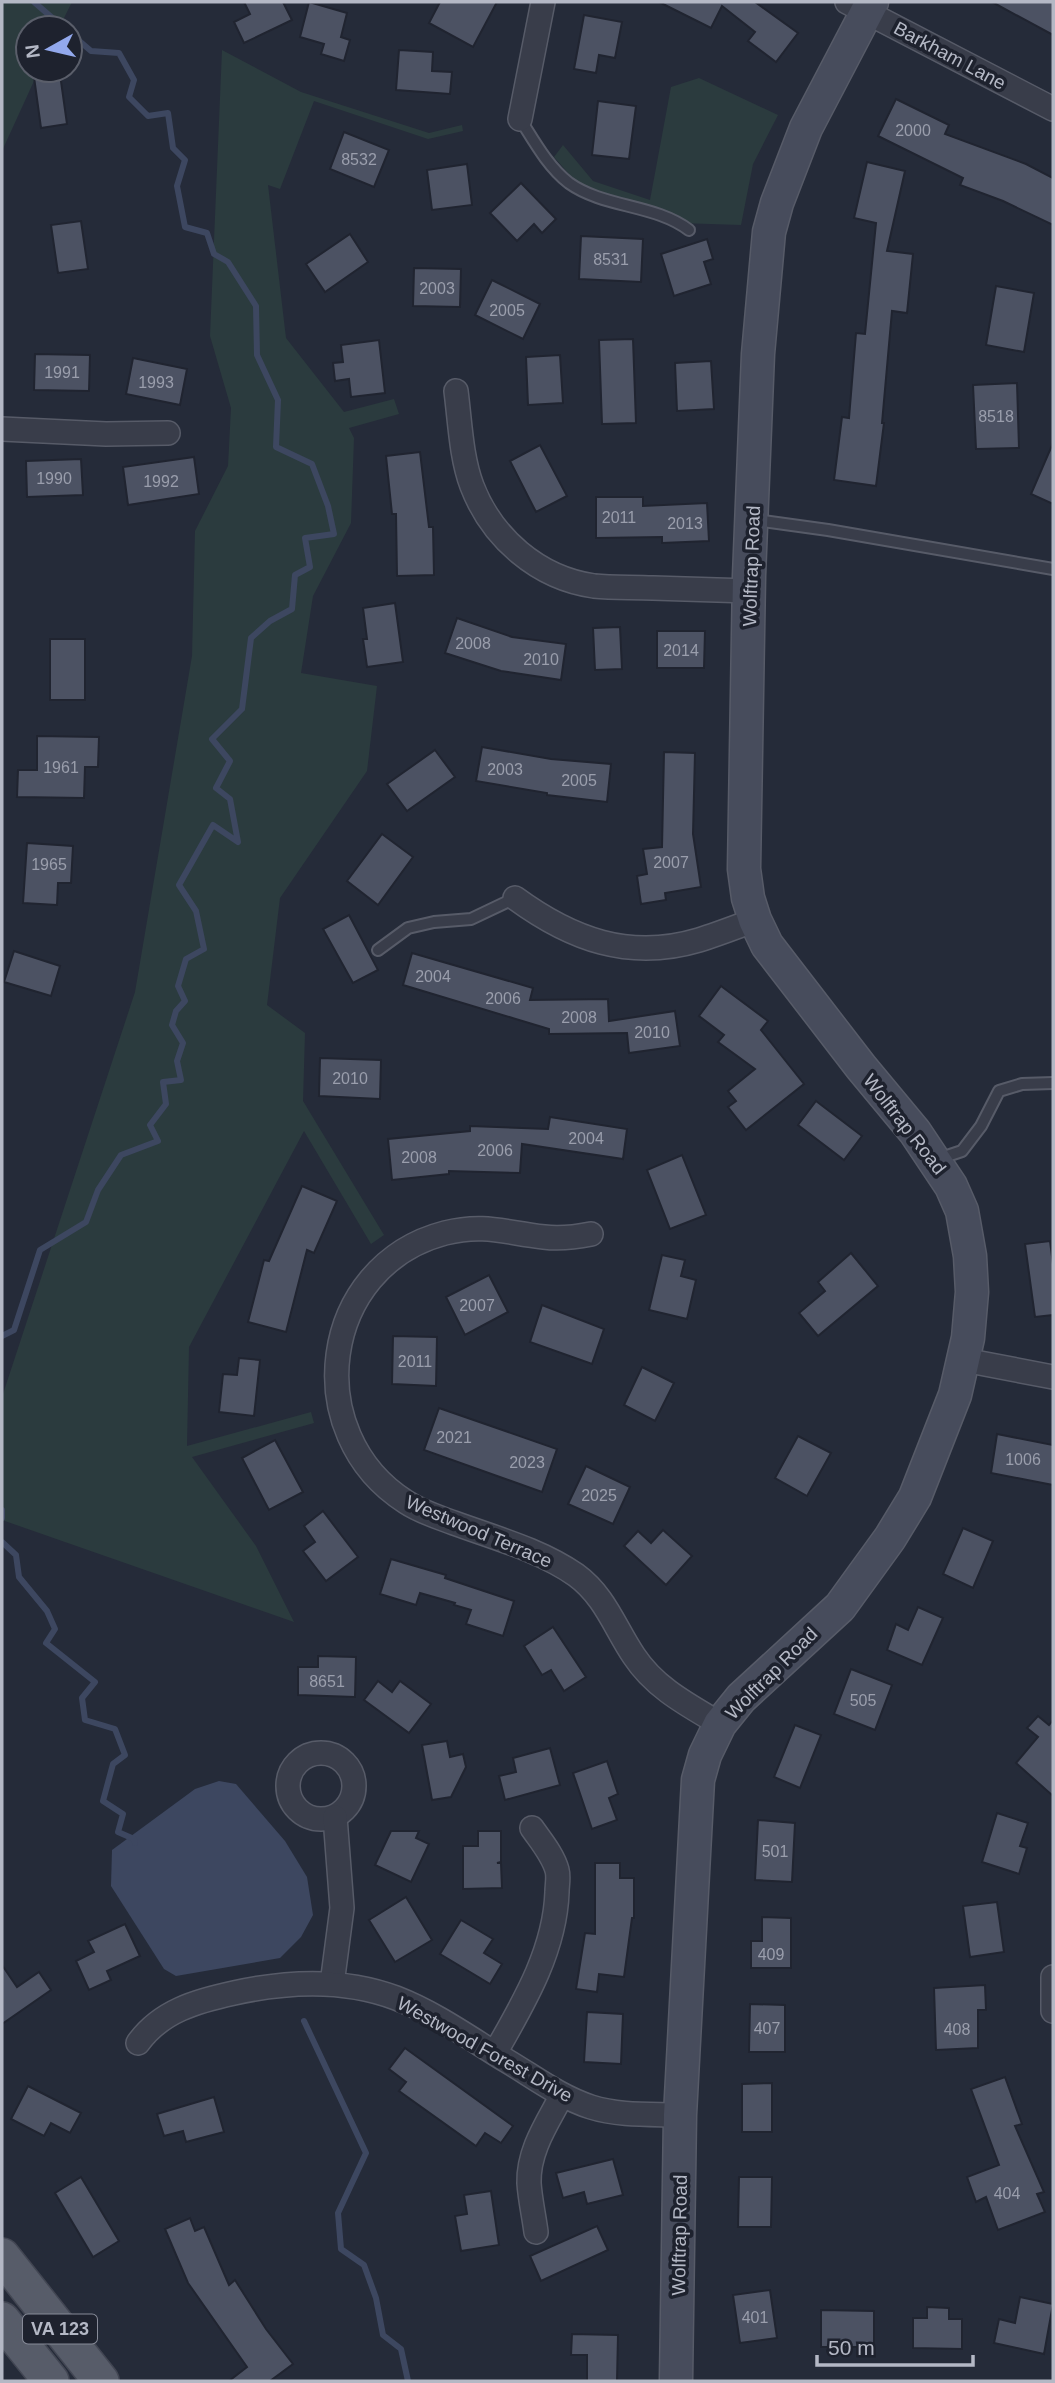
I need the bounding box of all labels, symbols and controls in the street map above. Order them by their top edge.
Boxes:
north arrow [14,14,84,84]
street label: Barkham Lane [890,17,1009,94]
text: N [21,43,44,60]
house number: 2000 [895,122,931,139]
house number: 8532 [341,151,377,168]
house number: 8531 [593,251,629,268]
house number: 2003 [419,280,455,297]
house number: 2005 [489,302,525,319]
house number: 1991 [44,364,80,381]
house number: 1993 [138,374,174,391]
house number: 8518 [978,408,1014,425]
house number: 1990 [36,470,72,487]
house number: 1992 [143,473,179,490]
street label: Wolftrap Road [739,505,764,627]
house number: 2011 [602,509,636,526]
house number: 2013 [667,515,703,532]
house number: 2008 [455,635,491,652]
house number: 2014 [663,642,699,659]
house number: 2010 [523,651,559,668]
house number: 1961 [43,759,79,776]
house number: 2003 [487,761,523,778]
house number: 2005 [561,772,597,789]
house number: 2007 [653,854,689,871]
house number: 1965 [31,856,67,873]
house number: 2004 [415,968,451,985]
house number: 2006 [485,990,521,1007]
house number: 2008 [561,1009,597,1026]
house number: 2010 [634,1024,670,1041]
house number: 2010 [332,1070,368,1087]
street label: Wolftrap Road [859,1070,950,1178]
house number: 2004 [568,1130,604,1147]
house number: 2006 [477,1142,513,1159]
house number: 2008 [401,1149,437,1166]
house number: 2007 [459,1297,495,1314]
house number: 2011 [398,1353,432,1370]
house number: 2021 [436,1429,472,1446]
house number: 1006 [1005,1451,1041,1468]
house number: 2023 [509,1454,545,1471]
house number: 2025 [581,1487,617,1504]
street label: Westwood Terrace [403,1491,555,1572]
street label: Wolftrap Road [721,1623,822,1724]
house number: 8651 [309,1673,345,1690]
house number: 505 [850,1692,876,1709]
house number: 501 [762,1843,788,1860]
house number: 409 [758,1946,784,1963]
street label: Westwood Forest Drive [393,1992,576,2106]
house number: 407 [754,2020,780,2037]
house number: 408 [944,2021,970,2038]
street label: Wolftrap Road [668,2174,691,2296]
house number: 404 [994,2185,1020,2202]
house number: 401 [742,2309,768,2326]
road number: VA 123 [23,2314,97,2344]
scale bar [817,2324,973,2368]
text: 50 m [828,2336,875,2359]

